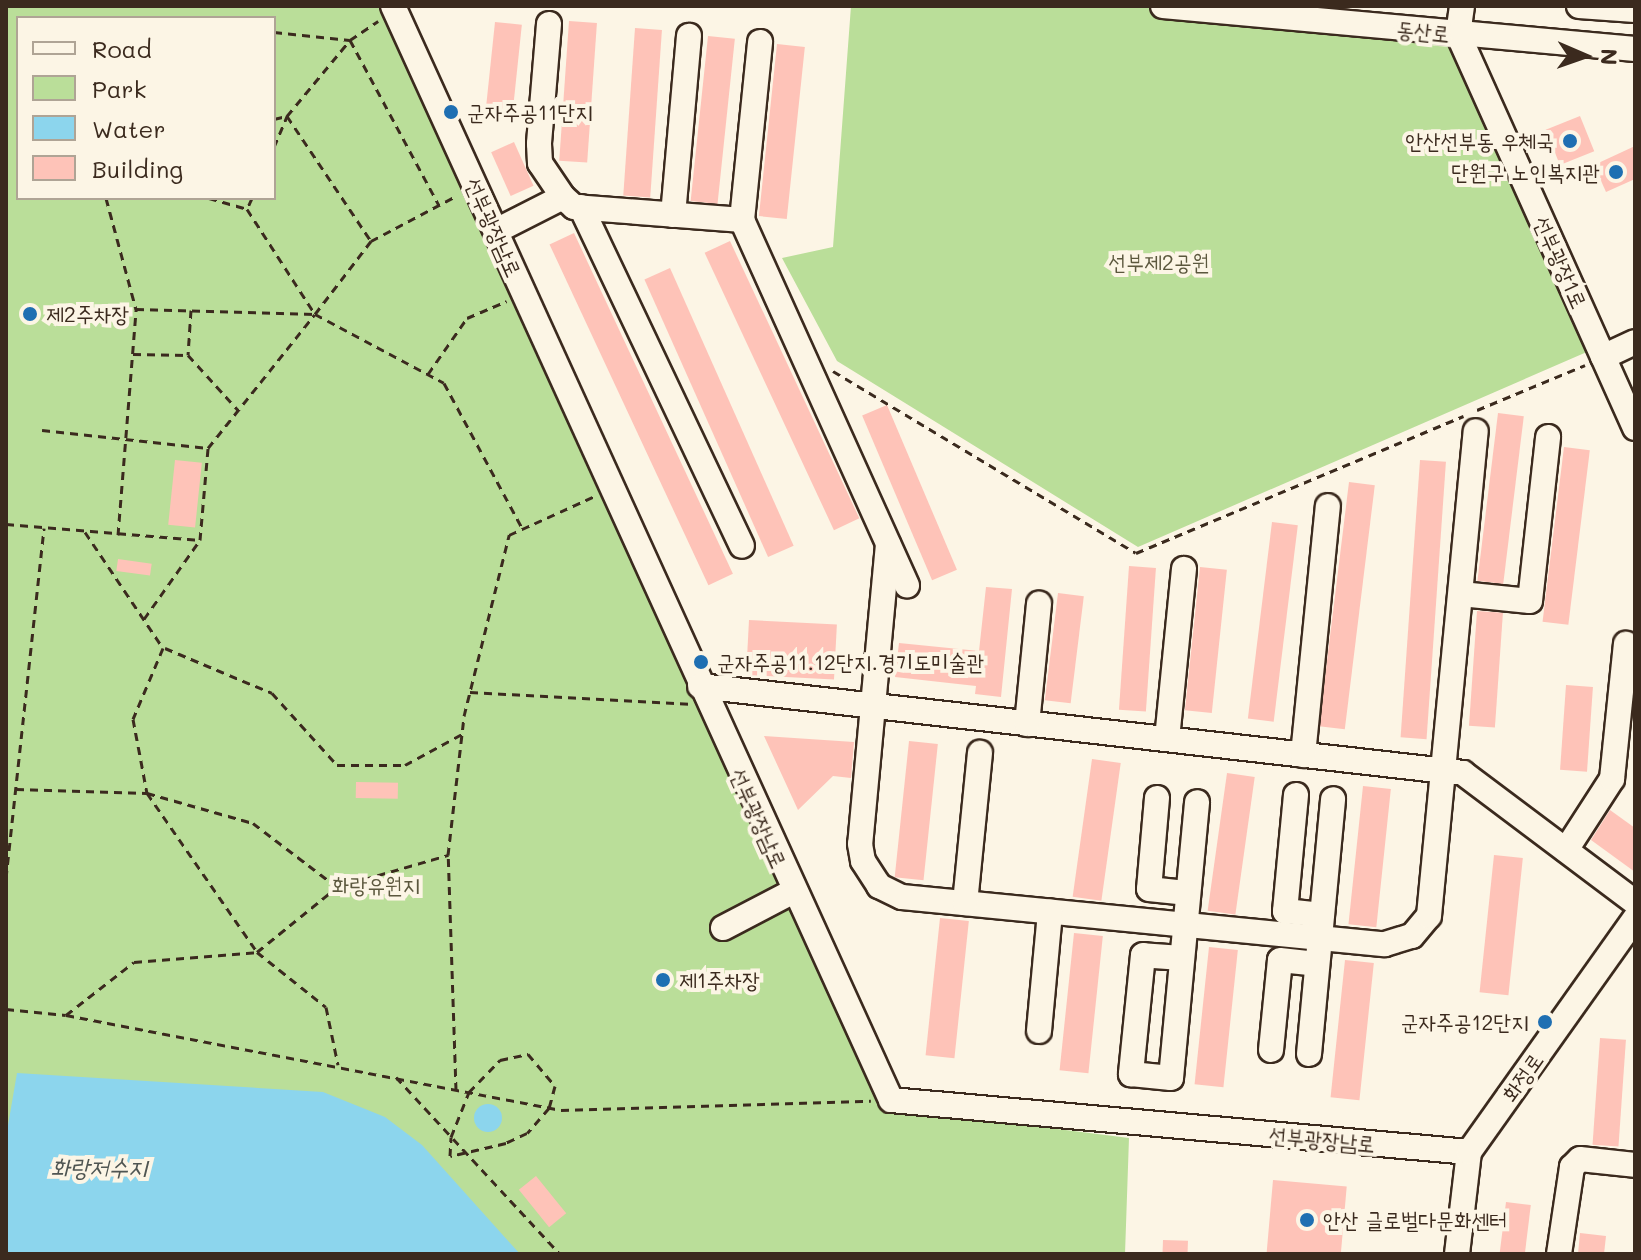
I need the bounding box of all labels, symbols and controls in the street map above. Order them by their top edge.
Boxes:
street label: 동산로 [1395,15,1451,47]
legend [16,16,276,200]
north arrow [1545,16,1625,96]
text: Road [92,33,152,64]
text: N [1595,48,1624,66]
text: Park [92,73,146,104]
place label: 군자주공11단지 [467,99,593,125]
marker: 군자주공11단지 [442,103,460,121]
text: Water [92,113,166,144]
place label: 안산선부동 우체국 [1405,128,1554,154]
marker: 안산선부동 우체국 [1561,132,1579,150]
text: Building [92,153,183,184]
place label: 단원구 노인복지관 [1451,159,1600,185]
marker: 단원구 노인복지관 [1607,163,1625,181]
street label: 선부광장남로 [460,173,528,281]
street label: 선부광장1로 [1529,212,1593,312]
park label: 선부제2공원 [1109,249,1209,275]
place label: 제2주차장 [46,301,129,327]
marker: 제2주차장 [21,305,39,323]
place label: 군자주공11.12단지.경기도미술관 [717,649,984,675]
marker: 군자주공11.12단지.경기도미술관 [692,653,710,671]
street label: 선부광장남로 [725,764,793,872]
park label: 화랑유원지 [332,872,420,898]
place label: 제1주차장 [679,967,760,993]
marker: 제1주차장 [654,971,672,989]
place label: 군자주공12단지 [1401,1009,1529,1035]
marker: 군자주공12단지 [1536,1013,1554,1031]
street label: 화정로 [1496,1048,1548,1106]
street label: 선부광장남로 [1268,1121,1376,1157]
water label: 화랑저수지 [51,1153,147,1181]
place label: 안산 글로벌다문화센터 [1323,1207,1507,1233]
marker: 안산 글로벌다문화센터 [1298,1211,1316,1229]

